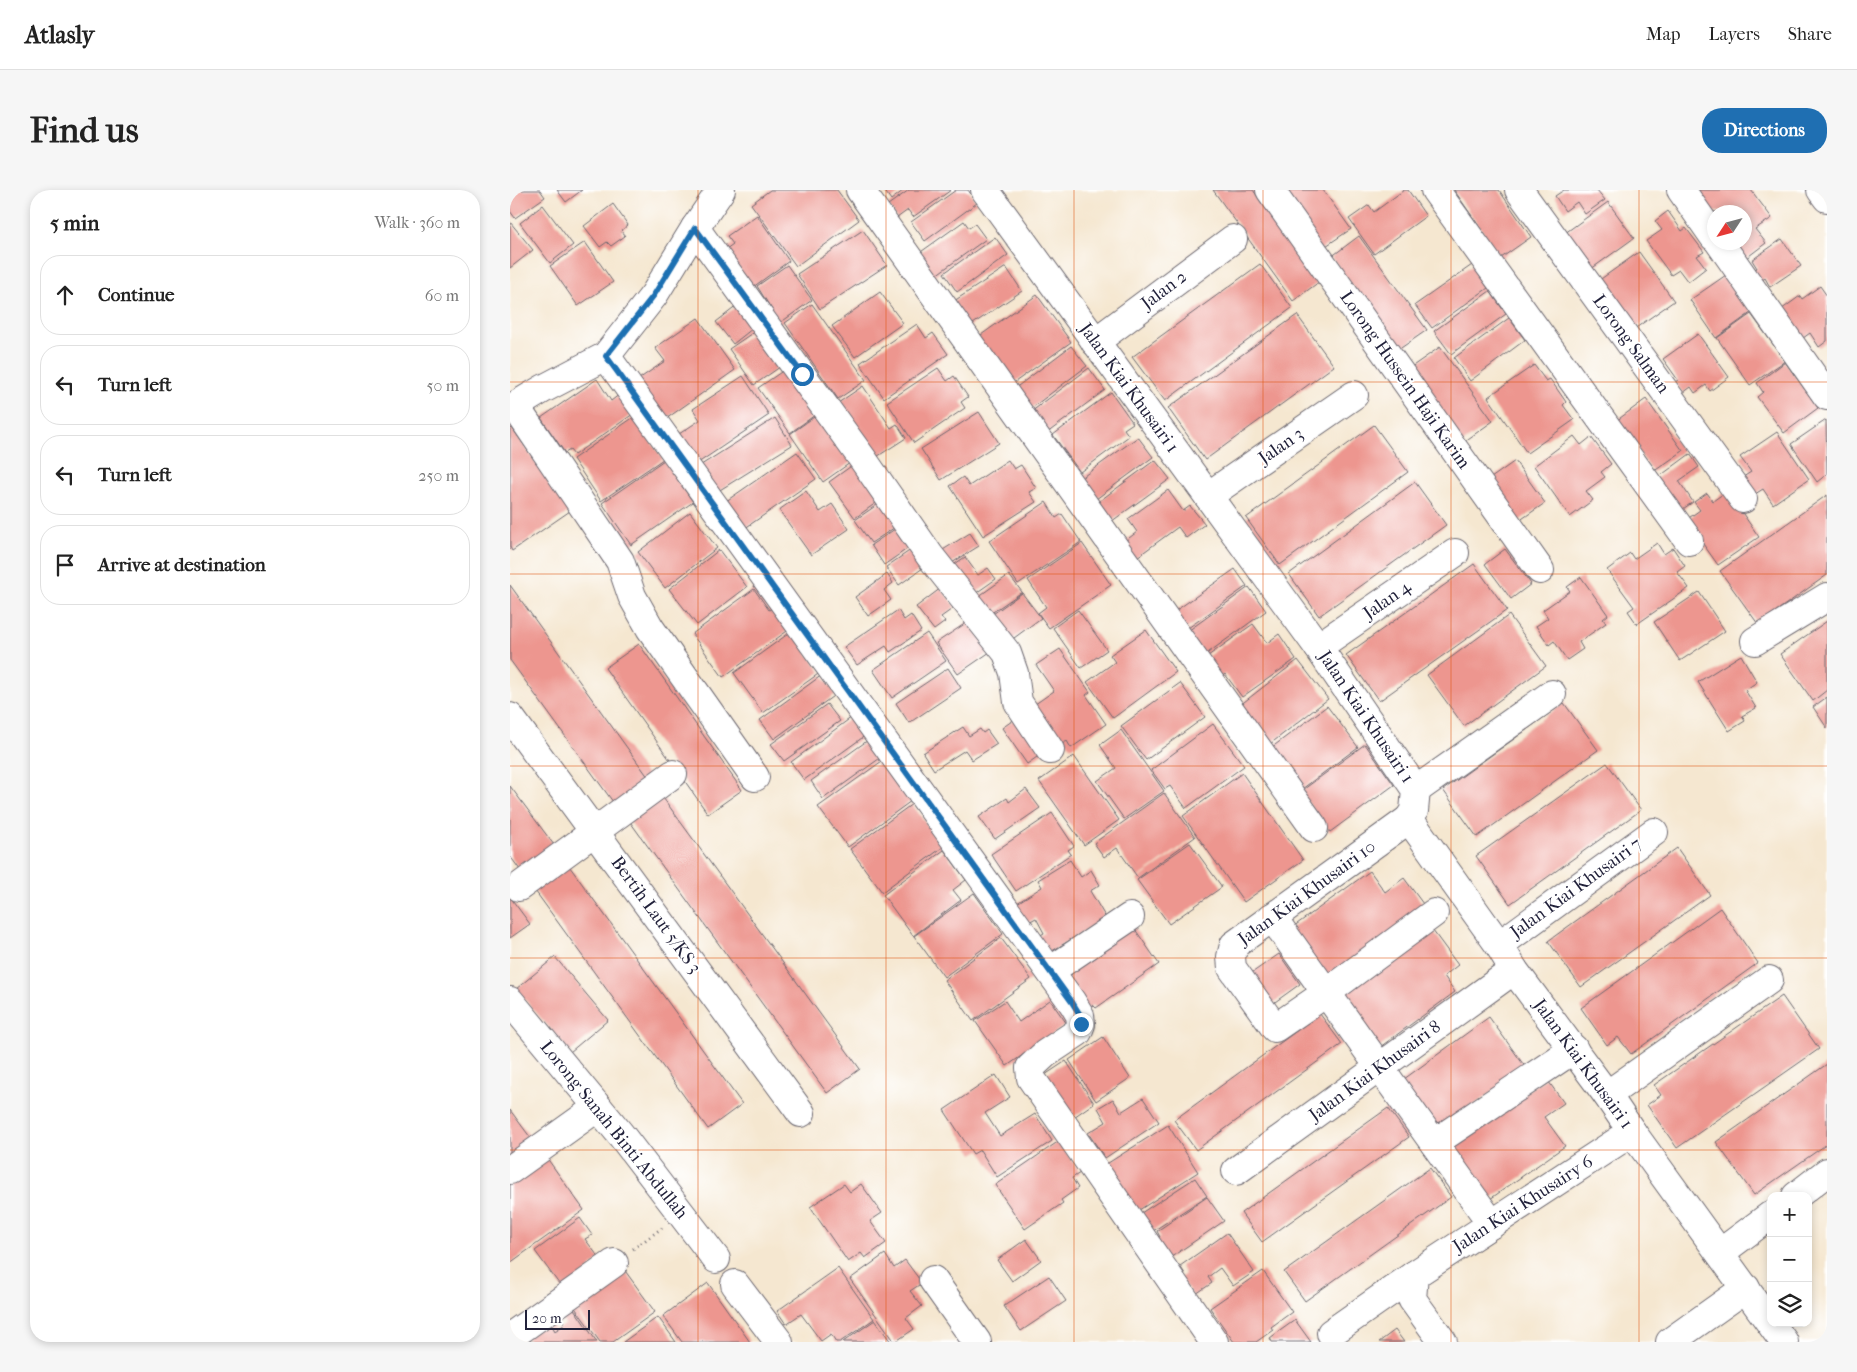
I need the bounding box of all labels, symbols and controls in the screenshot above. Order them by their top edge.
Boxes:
text: Atlasly [25,21,94,49]
text: Map [1646,24,1680,45]
text: Layers [1708,24,1760,45]
text: Share [1788,24,1832,45]
button: Directions [1702,108,1827,153]
text: Find us [30,110,139,151]
north arrow [1707,205,1752,250]
text: 5 min [50,211,99,235]
text: Walk · 360 m [374,213,460,232]
street label: Jalan 2 [1135,266,1191,315]
icon: ahead [51,281,79,309]
text: Continue [98,284,174,306]
text: 60 m [425,286,459,305]
street label: Lorong Hussein Haji Karim [1335,287,1475,473]
street label: Lorong Salman [1588,291,1674,398]
street label: Jalan Kiai Khusairi 1 [1074,318,1183,457]
route start [791,363,814,386]
icon: left [51,371,79,399]
text: Turn left [98,374,172,396]
text: 50 m [427,376,459,395]
street label: Jalan 3 [1253,423,1307,470]
icon: left [51,461,79,489]
text: Turn left [98,464,172,486]
text: 250 m [418,466,459,485]
icon: arrive [51,551,79,579]
text: Arrive at destination [98,554,266,576]
street label: Jalan 4 [1358,576,1415,625]
street label: Jalan Kiai Khusairi 1 [1313,645,1418,787]
street label: Jalan Kiai Khusairi 7 [1505,833,1646,944]
street label: Jalan Kiai Khusairi 10 [1233,836,1380,951]
street label: Bertih Laut 5/KS 3 [607,852,705,978]
street label: Jalan Kiai Khusairi 1 [1528,994,1637,1133]
route end [1070,1013,1093,1036]
street label: Jalan Kiai Khusairi 8 [1303,1016,1445,1127]
street label: Lorong Sanah Binti Abdullah [536,1037,692,1223]
street label: Jalan Kiai Khusairy 6 [1447,1151,1597,1258]
map controls [1767,1192,1812,1327]
button: + [1767,1192,1812,1237]
button: − [1767,1237,1812,1282]
button: layers [1767,1282,1812,1327]
scale bar [525,1307,590,1330]
text: 20 m [532,1310,562,1327]

